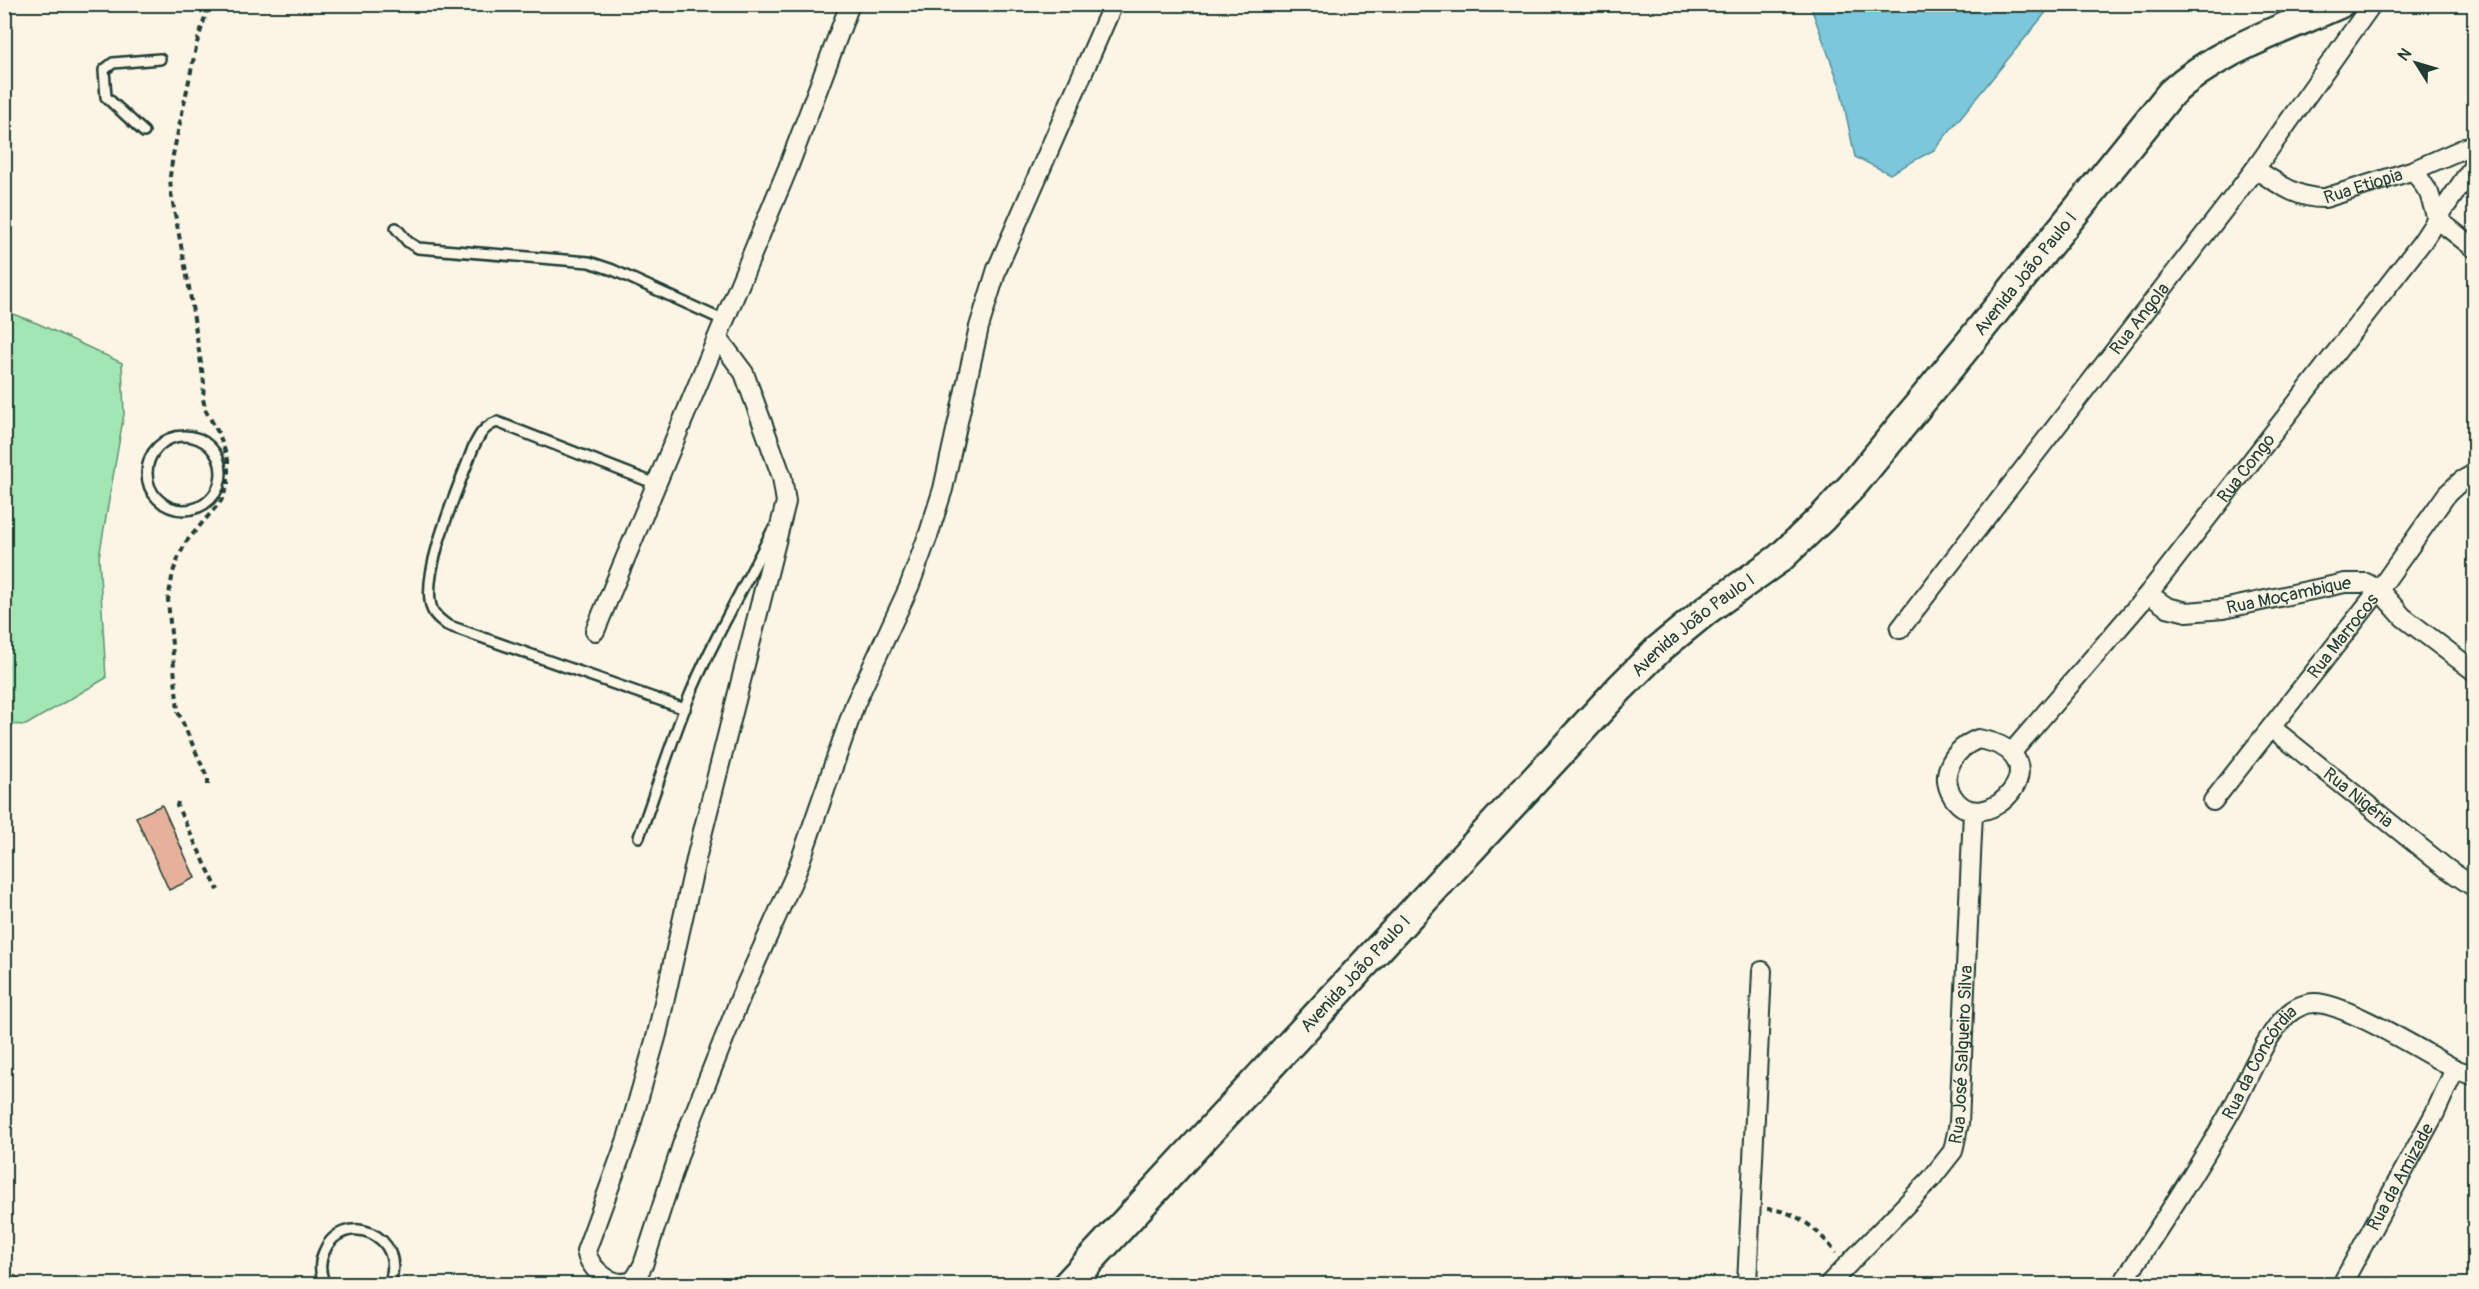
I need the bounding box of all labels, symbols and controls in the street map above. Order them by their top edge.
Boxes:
north arrow [2386,33,2446,93]
text: N [2394,44,2416,65]
street label: Rua Etiopia [2321,163,2406,210]
street label: Avenida João Paulo I [1969,207,2082,340]
street label: Rua Angola [2105,278,2175,360]
street label: Rua Congo [2212,429,2281,508]
street label: Avenida João Paulo I [1627,569,1759,682]
street label: Rua Moçambique [2225,572,2351,620]
street label: Rua Marrocos [2303,589,2384,684]
street label: Rua Nigéria [2318,763,2398,833]
street label: Avenida João Paulo I [1296,910,1416,1038]
street label: Rua José Salgueiro Silva [1944,965,1978,1146]
street label: Rua da Concórdia [2217,1000,2302,1124]
street label: Rua da Amizade [2362,1119,2439,1235]

